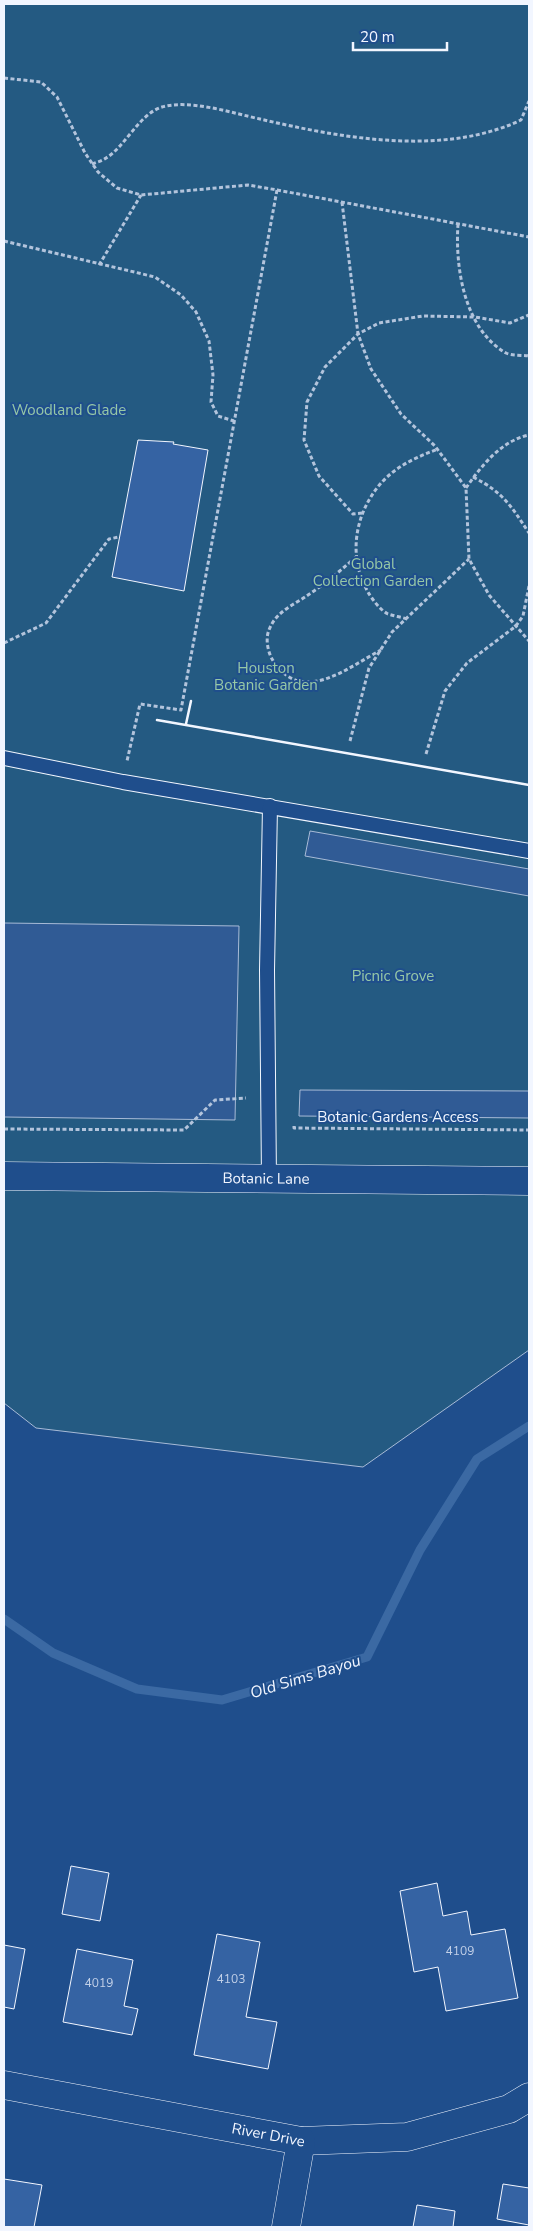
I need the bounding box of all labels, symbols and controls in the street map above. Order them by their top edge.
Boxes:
scale bar [353,20,447,52]
text: 20 m [360,27,395,47]
park label: Woodland Glade [12,400,126,420]
park label: Global Collection Garden [313,554,433,591]
park label: Houston Botanic Garden [214,658,318,695]
park label: Picnic Grove [352,966,434,986]
street label: Botanic Gardens Access [317,1107,479,1127]
street label: Botanic Lane [222,1168,310,1189]
water label: Old Sims Bayou [247,1650,363,1704]
house number: 4109 [446,1943,474,1959]
house number: 4103 [217,1971,245,1987]
house number: 4019 [85,1975,113,1991]
street label: River Drive [230,2118,307,2152]

